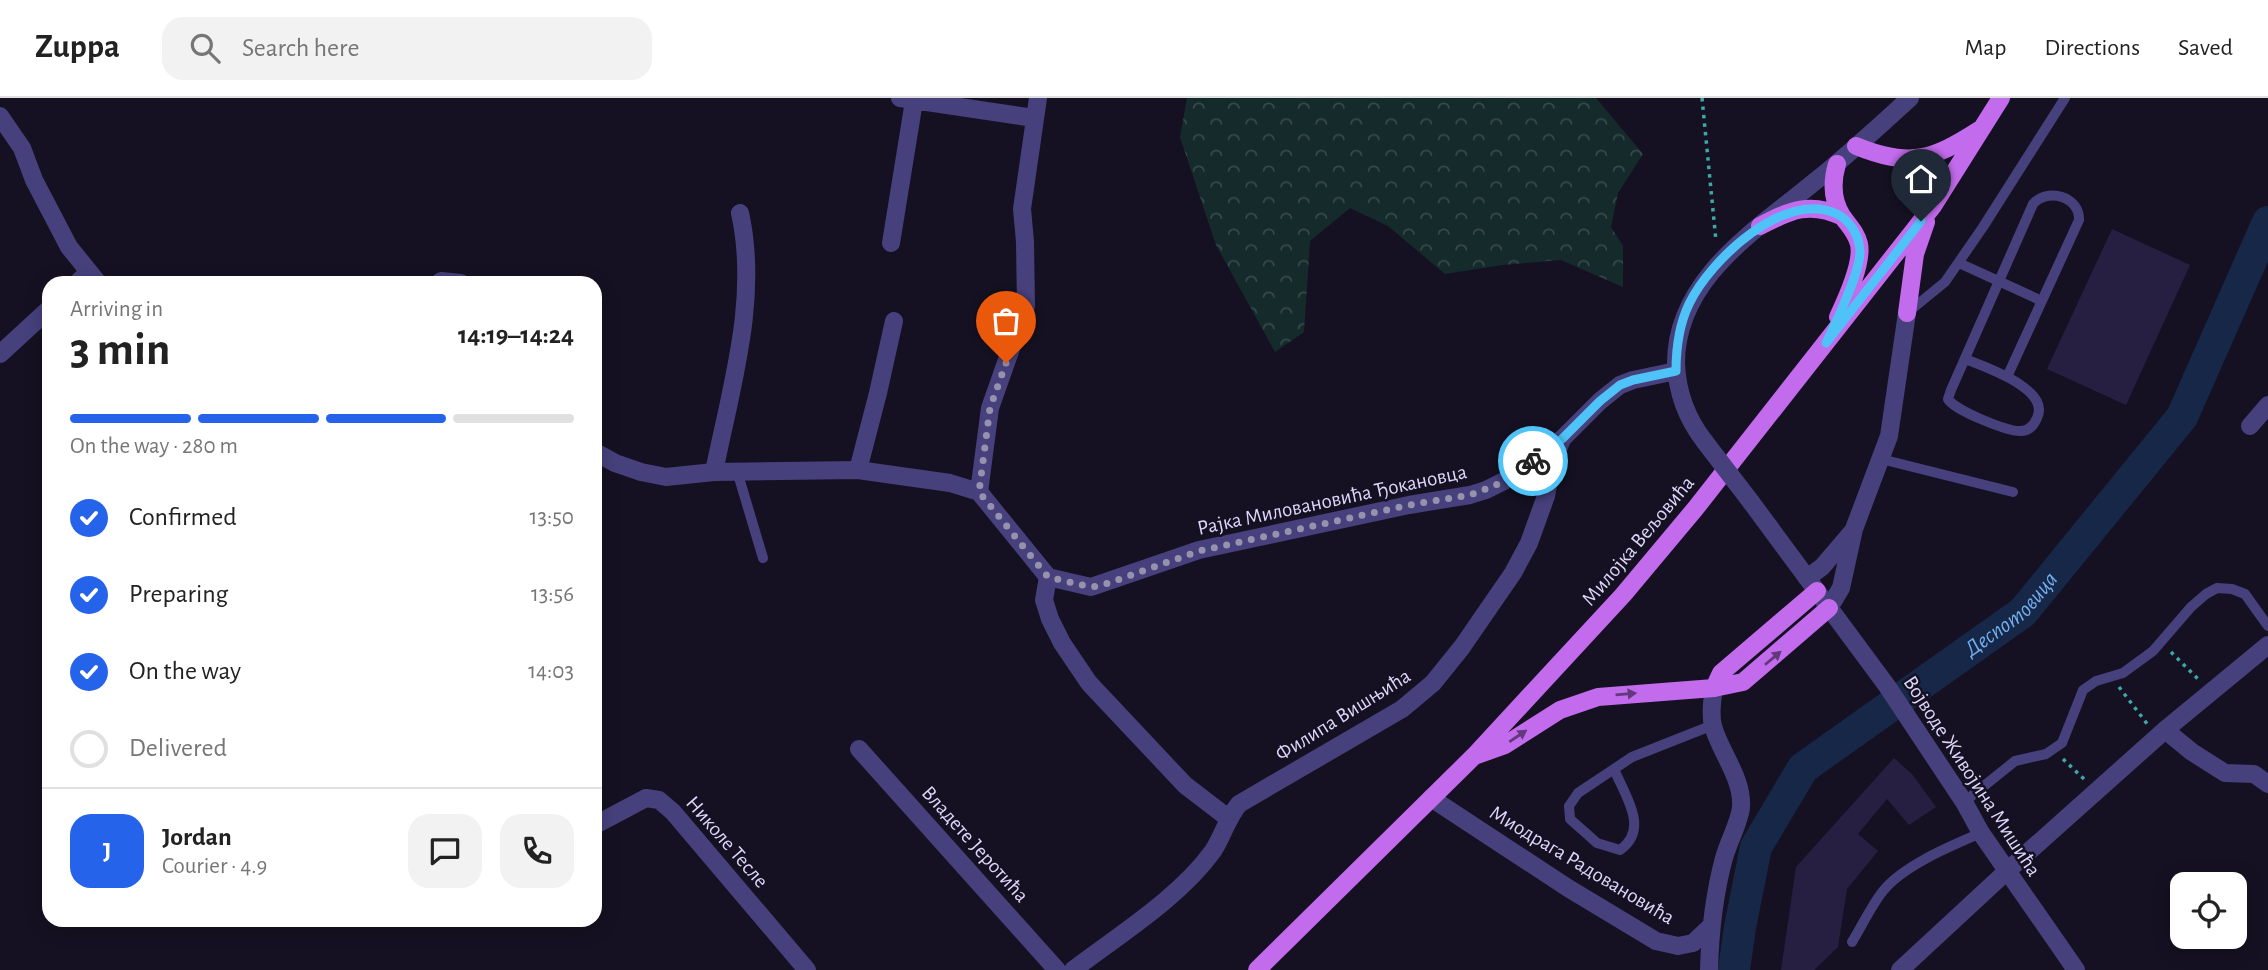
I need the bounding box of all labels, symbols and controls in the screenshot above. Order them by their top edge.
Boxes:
search box [162,17,652,80]
icon: search [186,29,224,67]
text: Zuppa [35,31,120,64]
text: Search here [242,35,359,61]
text: Map [1964,36,2006,60]
text: Directions [2044,36,2140,60]
text: Saved [2178,36,2233,60]
pin [1891,149,1951,221]
icon: home [1902,160,1940,198]
pin [976,291,1036,363]
text: Arriving in [70,298,163,321]
icon: bag [987,302,1025,340]
text: 14:19–14:24 [458,322,574,348]
text: 3 min [70,327,170,373]
courier [1498,426,1568,496]
text: On the way · 280 m [70,435,238,458]
icon: bike [1514,442,1552,480]
street label: Рајка Миловановића Ђокановца [1195,461,1469,540]
street label: Милојка Вељовића [1578,472,1698,610]
icon: check [70,499,108,537]
text: Confirmed [129,504,237,530]
text: 13:50 [530,506,574,529]
water label: Деспотовица [1959,568,2062,662]
icon: check [70,576,108,614]
text: Preparing [129,581,228,607]
text: 13:56 [531,583,574,606]
one-way arrow [1763,650,1781,665]
icon: check [70,653,108,691]
text: On the way [129,658,241,684]
text: 14:03 [528,660,574,683]
street label: Филипа Вишњића [1272,665,1415,765]
street label: Војводе Живојина Мишића [1899,672,2045,880]
one-way arrow [1615,688,1637,699]
one-way arrow [1509,730,1528,743]
text: Delivered [129,735,227,761]
street label: Владете Јеротића [918,782,1033,907]
street label: Николе Тесле [682,792,772,892]
street label: Миодрага Радовановића [1486,802,1678,929]
button: chat [408,814,482,888]
button: phone [500,814,574,888]
text: Jordan [162,824,232,850]
text: J [103,838,111,864]
text: Courier · 4.9 [162,855,267,878]
map controls [2170,872,2247,949]
button: locate [2170,872,2247,949]

